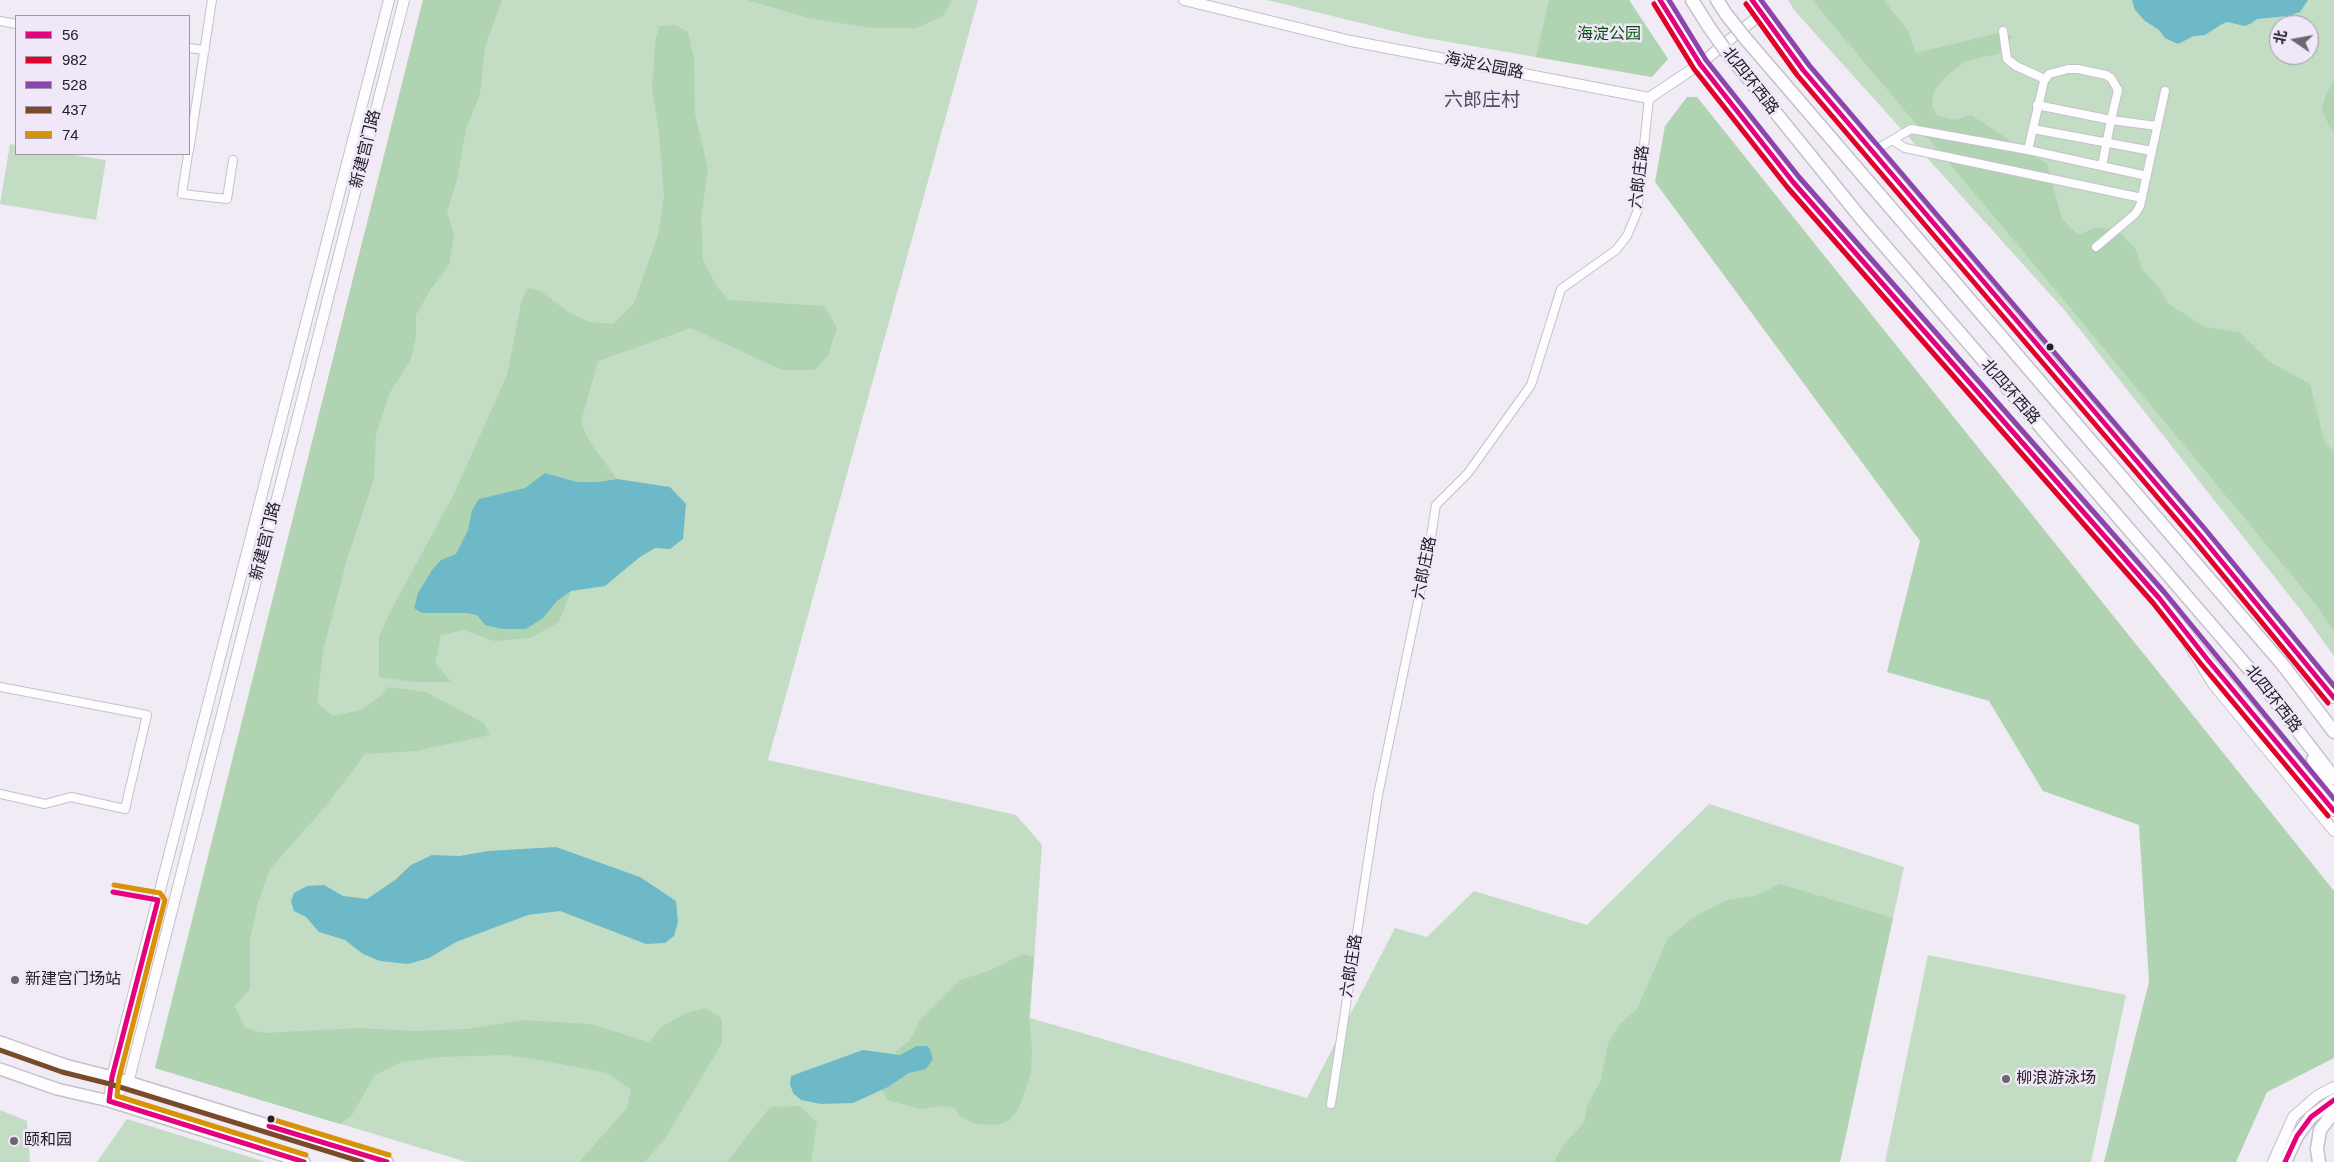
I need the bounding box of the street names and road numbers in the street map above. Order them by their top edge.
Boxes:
street label: 北四环西路 [1718,44,1782,118]
street label: 海淀公园路 [1443,49,1525,83]
street label: 新建宫门路 [347,108,385,190]
street label: 六郎庄路 [1627,144,1653,210]
street label: 北四环西路 [1977,356,2043,428]
street label: 新建宫门路 [247,500,285,582]
street label: 六郎庄路 [1409,535,1441,601]
street label: 北四环西路 [2241,662,2305,736]
street label: 六郎庄路 [1338,933,1366,999]

